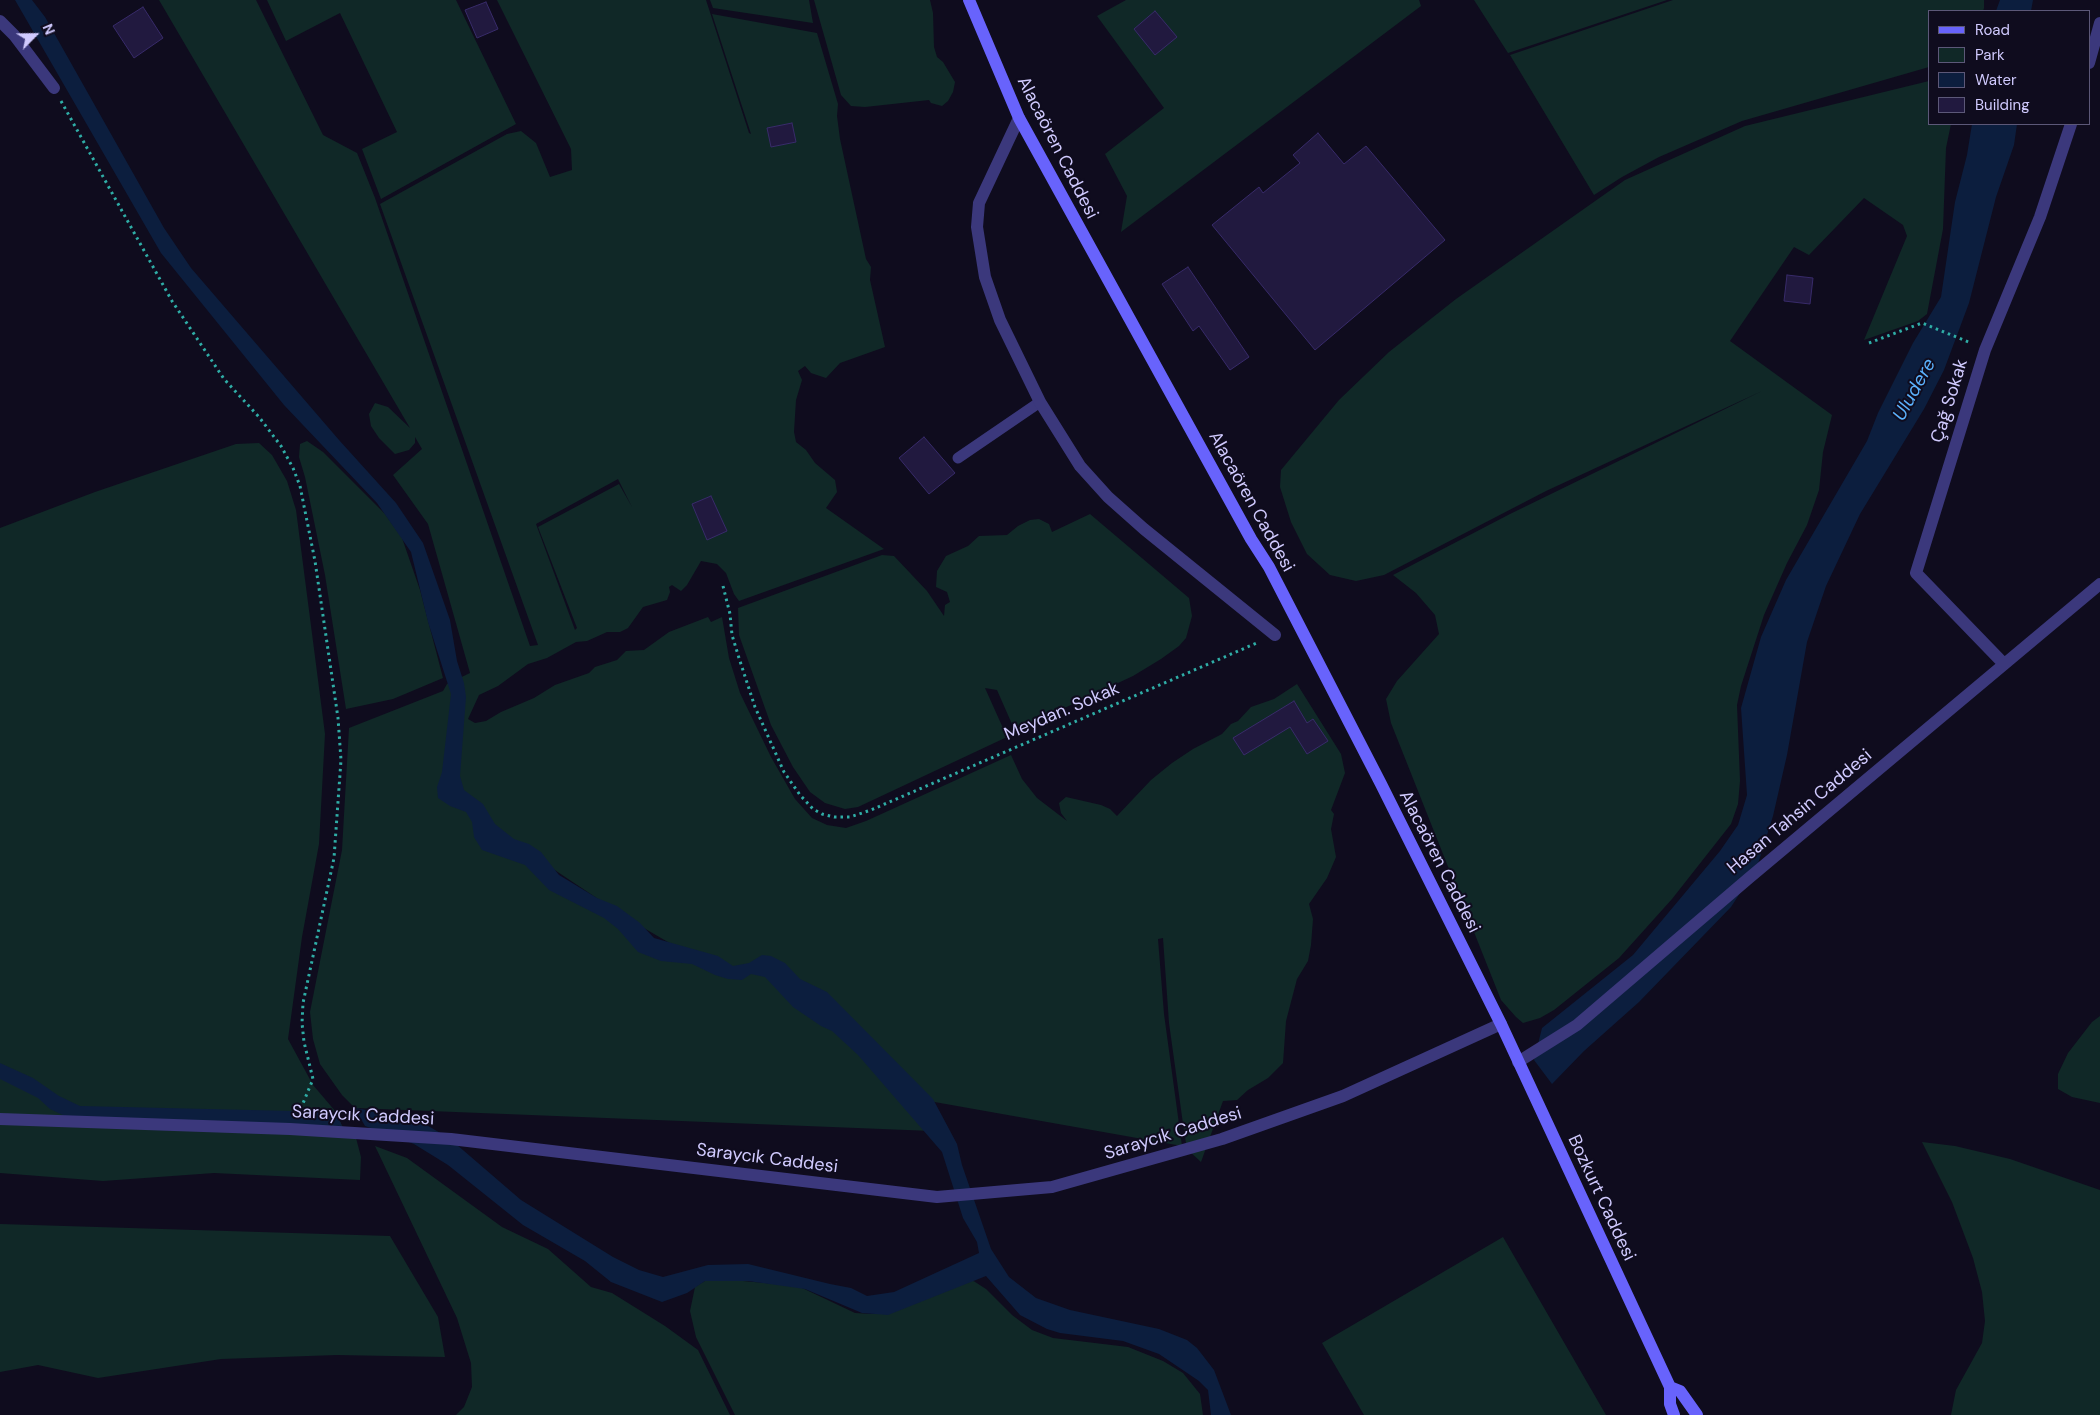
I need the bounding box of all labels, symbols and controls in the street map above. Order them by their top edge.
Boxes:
north arrow [10,10,60,60]
legend [1928,10,2090,125]
text: Road [1975,20,2010,40]
text: N [39,21,59,37]
text: Park [1975,45,2005,65]
text: Water [1975,70,2016,90]
street label: Alacaören Caddesi [1012,73,1102,223]
text: Building [1975,95,2030,115]
water label: Uludere [1889,355,1941,425]
street label: Çağ Sokak [1927,356,1973,446]
street label: Alacaören Caddesi [1203,428,1299,576]
street label: Meydan. Sokak [1001,678,1123,746]
street label: Hasan Tahsin Caddesi [1723,745,1877,879]
street label: Alacaören Caddesi [1394,787,1484,937]
street label: Saraycık Caddesi [291,1101,435,1131]
street label: Saraycık Caddesi [1102,1103,1244,1165]
street label: Bozkurt Caddesi [1562,1132,1640,1264]
street label: Saraycık Caddesi [695,1140,839,1178]

